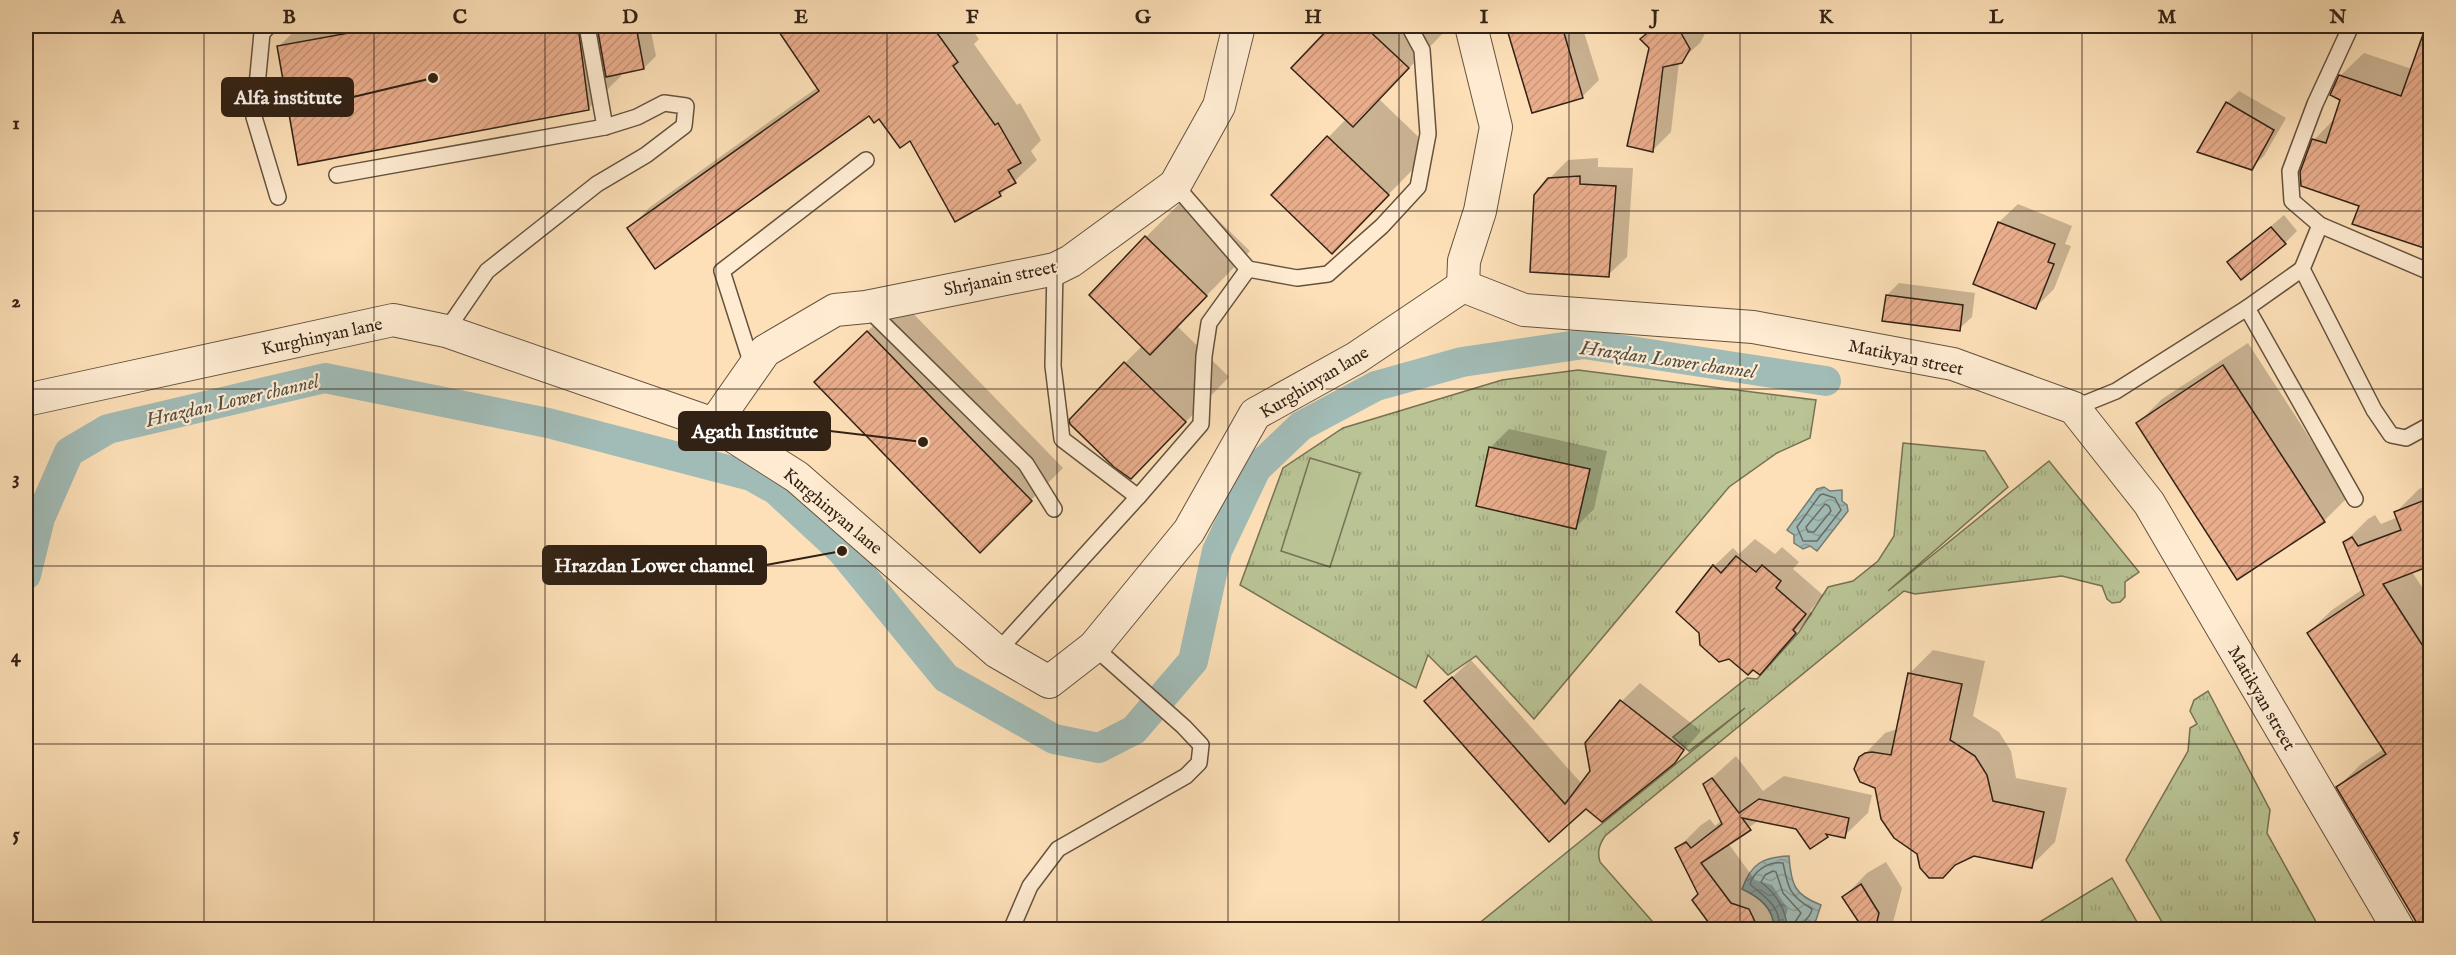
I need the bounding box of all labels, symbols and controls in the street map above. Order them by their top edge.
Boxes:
text: A [110,5,126,30]
text: B [282,5,296,30]
text: C [453,5,467,30]
text: D [622,5,638,30]
text: E [794,5,808,30]
text: F [966,5,979,30]
text: G [1135,5,1152,30]
text: H [1304,5,1322,30]
text: I [1480,5,1489,30]
text: J [1648,5,1660,30]
text: K [1819,5,1835,30]
text: L [1989,5,2004,30]
text: M [2158,5,2177,30]
text: N [2328,5,2347,30]
callout: Alfa institute [222,78,353,116]
text: Alfa institute [233,86,343,111]
text: 1 [12,111,20,136]
street label: Shrjanain street [942,256,1059,303]
text: 2 [11,289,21,314]
street label: Kurghinyan lane [260,313,385,362]
street label: Matikyan street [1846,335,1965,382]
water label: Hrazdan Lower channel [1578,336,1759,385]
street label: Kurghinyan lane [1256,342,1373,425]
water label: Hrazdan Lower channel [142,369,324,434]
callout: Agath Institute [679,412,830,450]
text: Agath Institute [691,420,819,445]
street label: Kurghinyan lane [778,464,887,561]
text: 3 [12,466,20,491]
callout: Hrazdan Lower channel [543,546,766,584]
text: Hrazdan Lower channel [554,554,754,579]
street label: Matikyan street [2221,642,2300,755]
text: 4 [11,644,22,669]
text: 5 [12,822,20,847]

